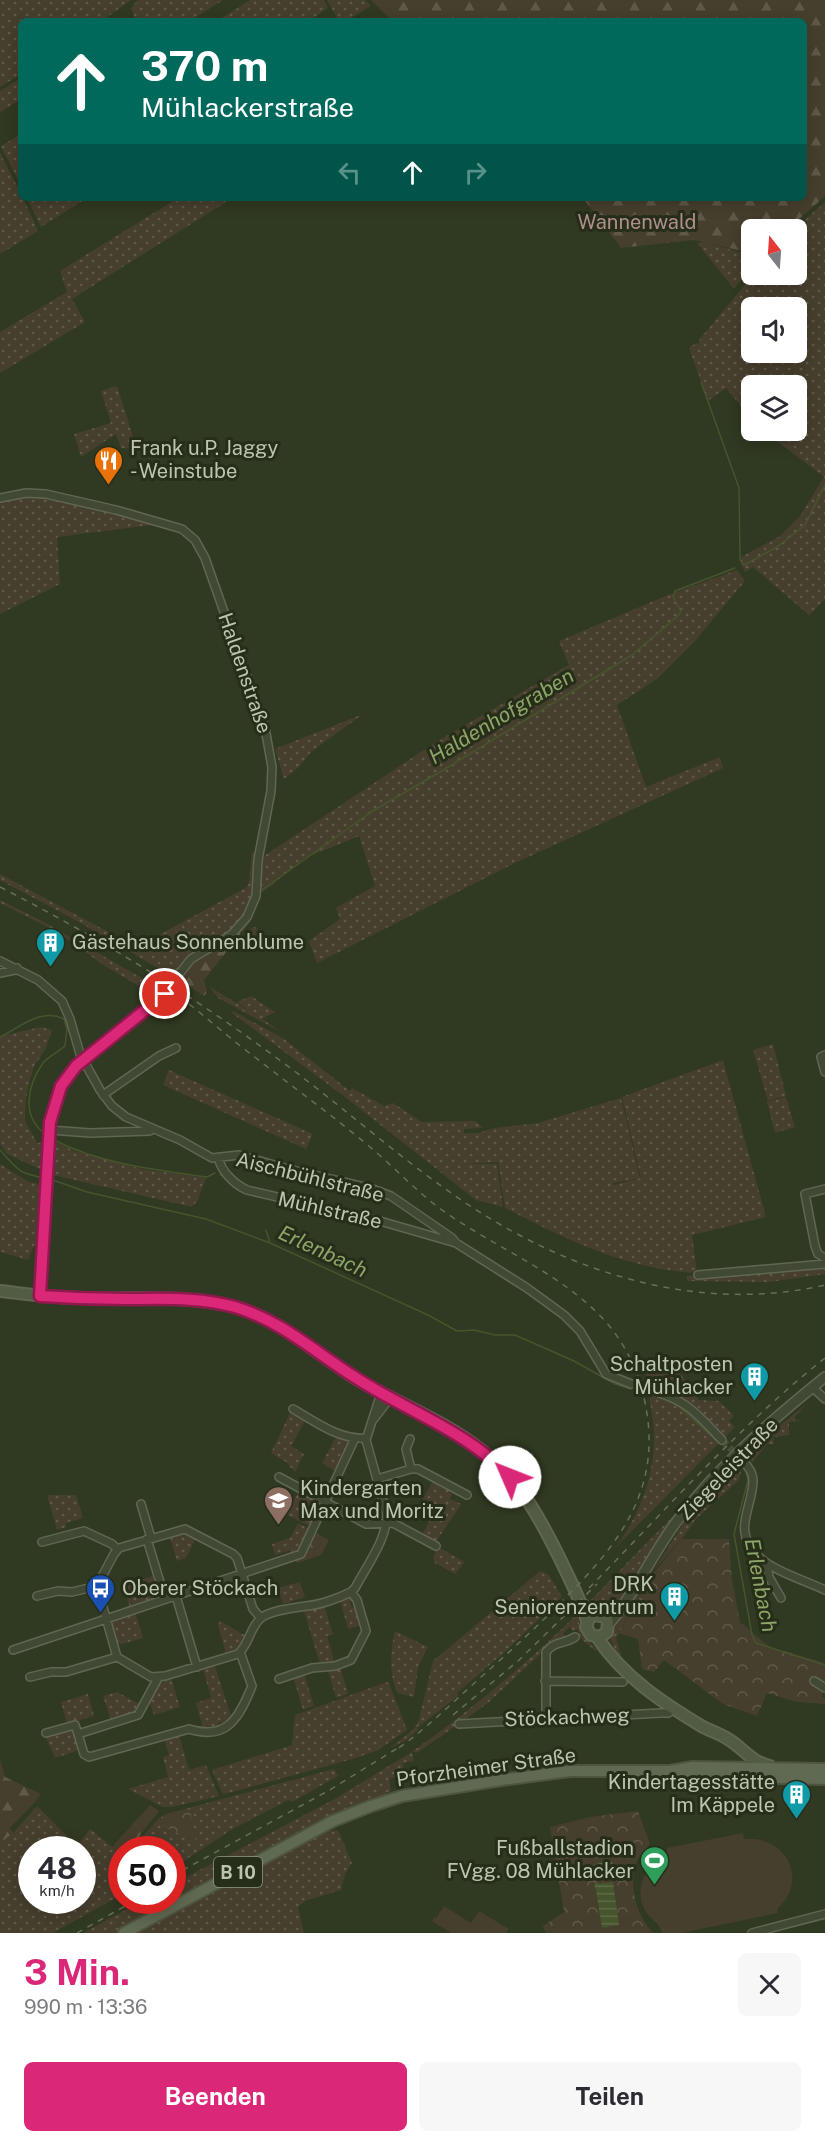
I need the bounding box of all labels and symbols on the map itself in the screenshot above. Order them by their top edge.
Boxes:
park label: Wannenwald [578,210,696,234]
north arrow [741,219,807,285]
place label: Frank u.P. Jaggy - Weinstube [130,436,279,483]
restaurant icon: Frank u.P. Jaggy - Weinstube [93,444,125,486]
street label: Haldenstraße [213,610,277,736]
water label: Haldenhofgraben [424,663,578,769]
building icon: Gästehaus Sonnenblume [35,926,67,968]
place label: Gästehaus Sonnenblume [72,930,304,954]
pin [139,968,190,1019]
street label: Aischbühlstraße [233,1147,387,1207]
street label: Mühlstraße [276,1186,384,1234]
water label: Erlenbach [275,1220,371,1282]
place label: Schaltposten Mühlacker [610,1352,733,1399]
building icon: Schaltposten Mühlacker [738,1360,770,1402]
street label: Ziegeleistraße [673,1413,783,1525]
position arrow [478,1445,542,1509]
place label: Kindergarten Max und Moritz [300,1476,444,1523]
school or university icon: Kindergarten Max und Moritz [263,1484,295,1526]
water label: Erlenbach [740,1536,782,1634]
bus stop icon: Oberer Stöckach [85,1572,117,1614]
place label: DRK Seniorenzentrum [494,1572,654,1619]
place label: Oberer Stöckach [122,1576,278,1600]
building icon: DRK Seniorenzentrum [659,1580,691,1622]
street label: Stöckachweg [504,1703,630,1731]
street label: Pforzheimer Straße [395,1743,577,1791]
place label: Kindertagesstätte Im Käppele [608,1770,775,1817]
building icon: Kindertagesstätte Im Käppele [780,1778,812,1820]
speed limit sign: 50 [108,1836,186,1914]
place label: Fußballstadion FVgg. 08 Mühlacker [447,1836,634,1883]
sports icon: Fußballstadion FVgg. 08 Mühlacker [639,1844,671,1886]
road number: B 10 [214,1857,262,1887]

